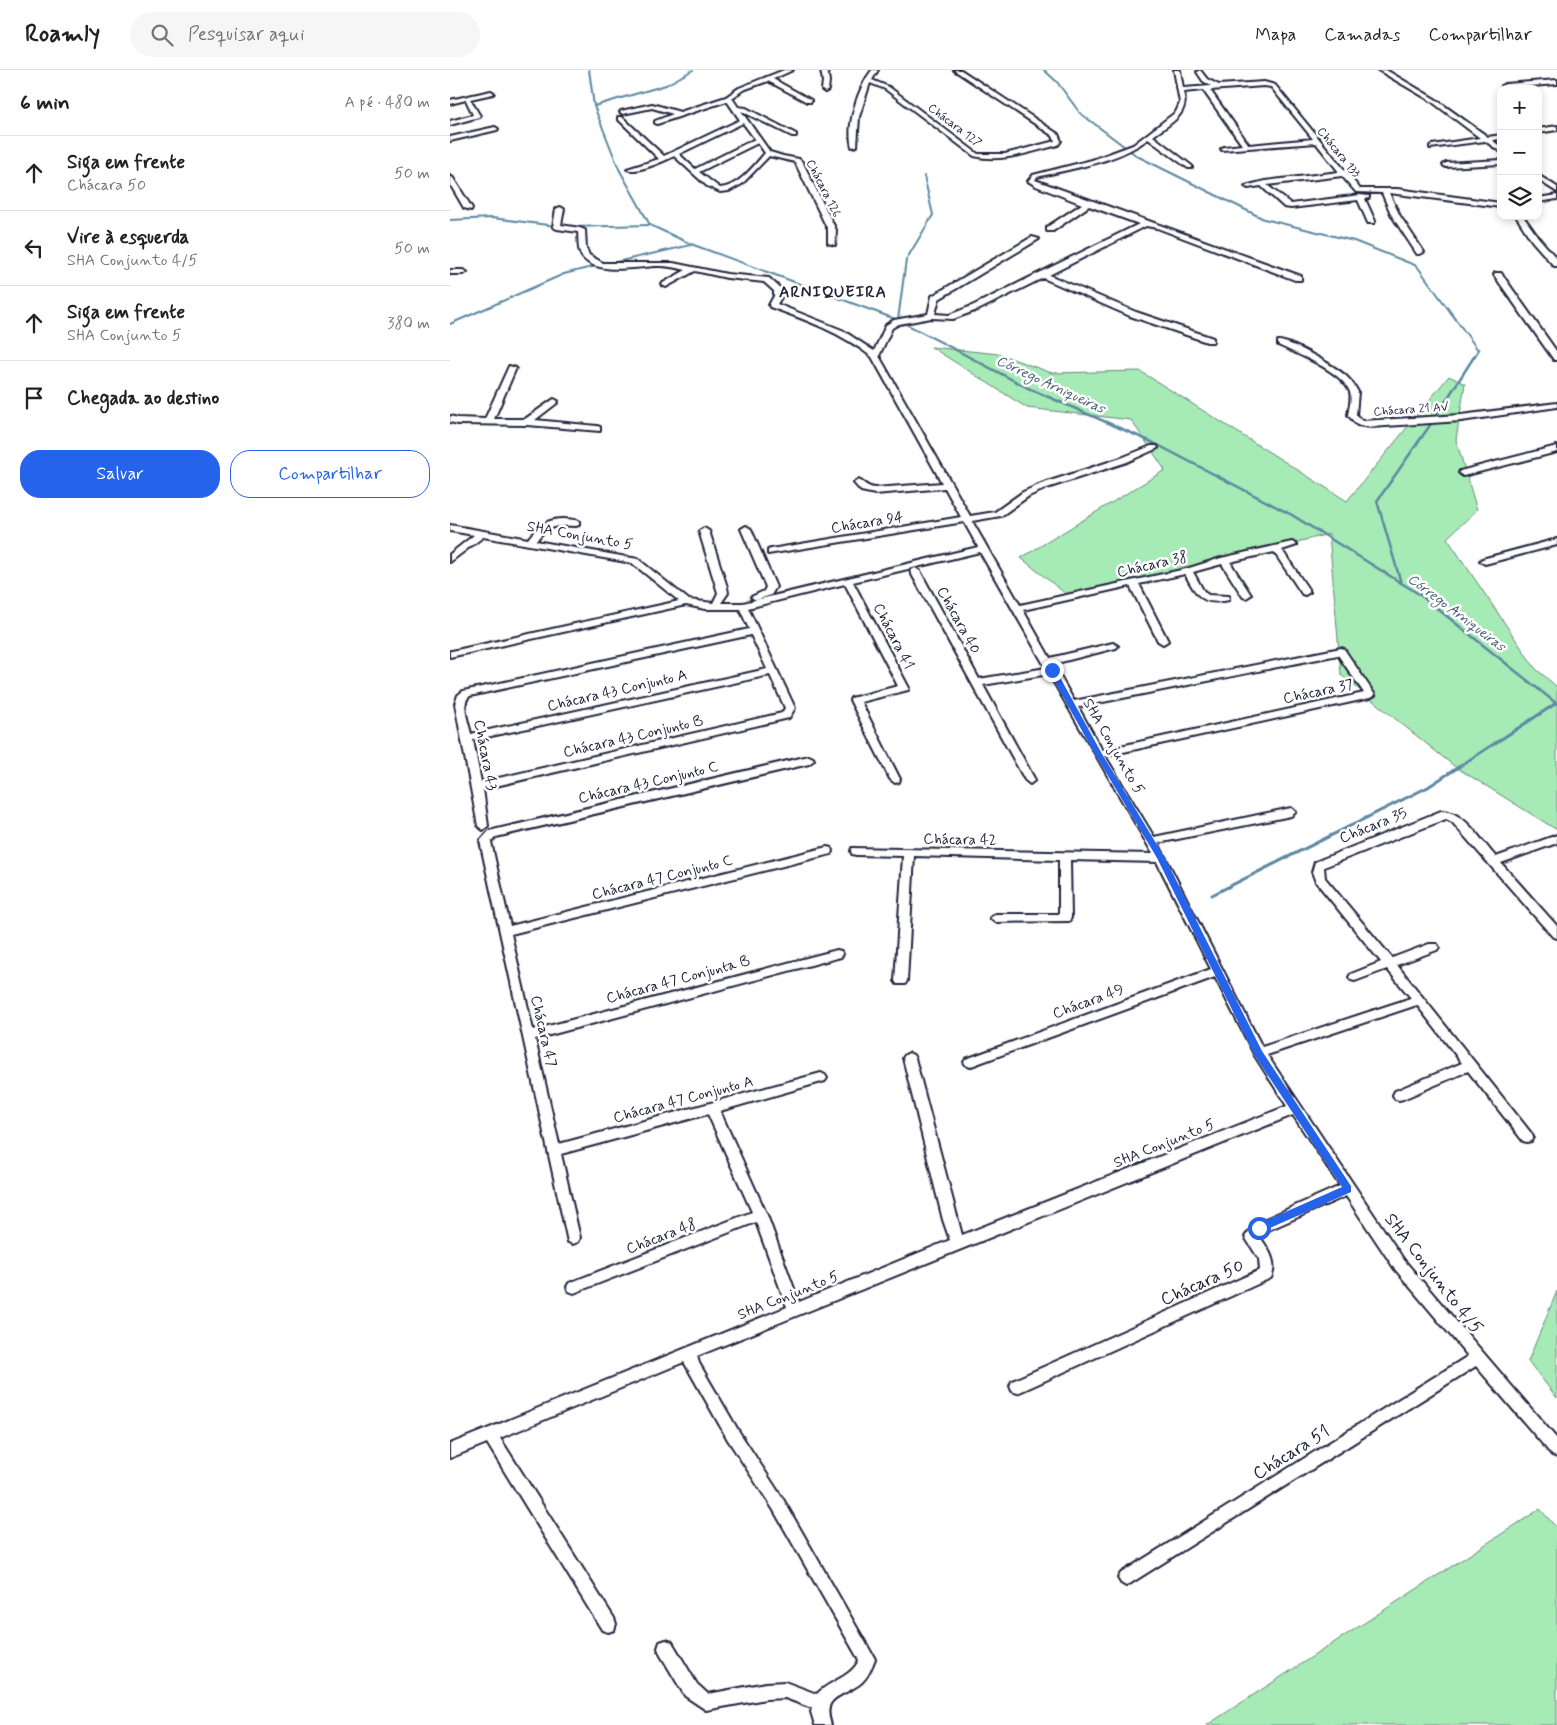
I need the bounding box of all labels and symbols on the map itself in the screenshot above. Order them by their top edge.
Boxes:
street label: Chácara 127 [924,100,985,152]
street label: Chácara 133 [1313,124,1364,181]
street label: Chácara 126 [802,157,845,220]
district label: ARNIQUEIRA [779,282,887,303]
water label: Córrego Arniqueiras [993,352,1109,421]
street label: Chácara 21 AV [1373,399,1449,421]
street label: Chácara 94 [830,507,905,539]
street label: SHA Conjunto 5 [525,517,634,555]
street label: Chácara 38 [1115,547,1189,583]
water label: Córrego Arniqueiras [1403,570,1510,658]
street label: Chácara 40 [931,583,985,658]
street label: Chácara 41 [868,600,918,673]
route end [1041,659,1064,682]
street label: Chácara 43 Conjunto A [545,665,689,717]
street label: Chácara 37 [1281,675,1355,709]
street label: SHA Conjunto 5 [1078,695,1149,798]
street label: Chácara 43 Conjunto B [561,711,705,763]
street label: Chácara 43 [468,718,502,792]
street label: Chácara 43 Conjunto C [576,757,720,809]
street label: Chácara 35 [1337,803,1410,849]
street label: Chácara 42 [923,829,997,851]
street label: Chácara 47 Conjunto C [590,851,735,905]
street label: Chácara 47 Conjunta B [604,951,752,1009]
street label: Chácara 49 [1050,980,1127,1024]
street label: Chácara 47 [525,993,561,1069]
street label: Chácara 47 Conjunto A [611,1072,756,1128]
street label: SHA Conjunto 5 [1111,1115,1218,1173]
street label: SHA Conjunto 4/5 [1378,1208,1488,1339]
street label: Chácara 48 [623,1214,699,1259]
route start [1248,1217,1271,1240]
street label: Chácara 50 [1157,1254,1248,1312]
street label: SHA Conjunto 5 [735,1267,842,1325]
street label: Chácara 51 [1249,1420,1335,1486]

